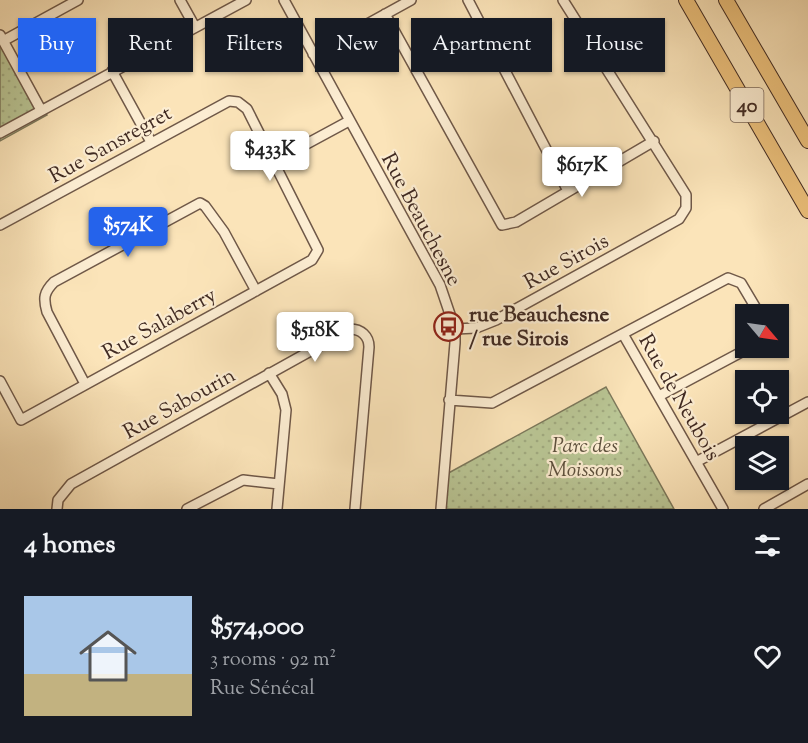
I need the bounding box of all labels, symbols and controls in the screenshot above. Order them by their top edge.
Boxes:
chip: Buy [18,18,96,72]
chip: Rent [108,18,193,72]
chip: Filters [205,18,303,72]
chip: New [315,18,399,72]
chip: Apartment [411,18,552,72]
chip: House [564,18,665,72]
road number: 40 [730,88,764,122]
street label: Rue Sansregret [44,100,178,192]
pin: $433K [228,131,312,182]
text: $433K [244,136,296,165]
pin: $617K [540,147,624,198]
street label: Rue Beauchesne [373,148,468,292]
text: $617K [556,152,608,181]
pin: $574K [86,207,170,258]
text: $574K [103,212,153,241]
street label: Rue Sirois [519,227,615,298]
street label: Rue Salaberry [98,281,223,368]
place label: rue Beauchesne / rue Sirois [469,301,609,355]
north arrow [735,304,789,358]
map controls [735,304,789,490]
bus stop icon: rue Beauchesne / rue Sirois [432,310,464,342]
pin: $518K [273,312,357,363]
text: $518K [291,317,339,346]
street label: Rue de Neubois [630,329,727,467]
street label: Rue Sabourin [118,362,242,448]
button: locate [735,370,789,424]
park label: Parc des Moissons [548,432,622,486]
button: layers [735,436,789,490]
text: 4 homes [24,527,115,564]
icon: filters [751,529,784,562]
text: $574,000 [210,609,304,646]
icon: home [72,620,144,692]
icon: heart [751,640,784,673]
text: 3 rooms · 92 m² [210,646,336,675]
text: Rue Sénécal [210,675,315,704]

